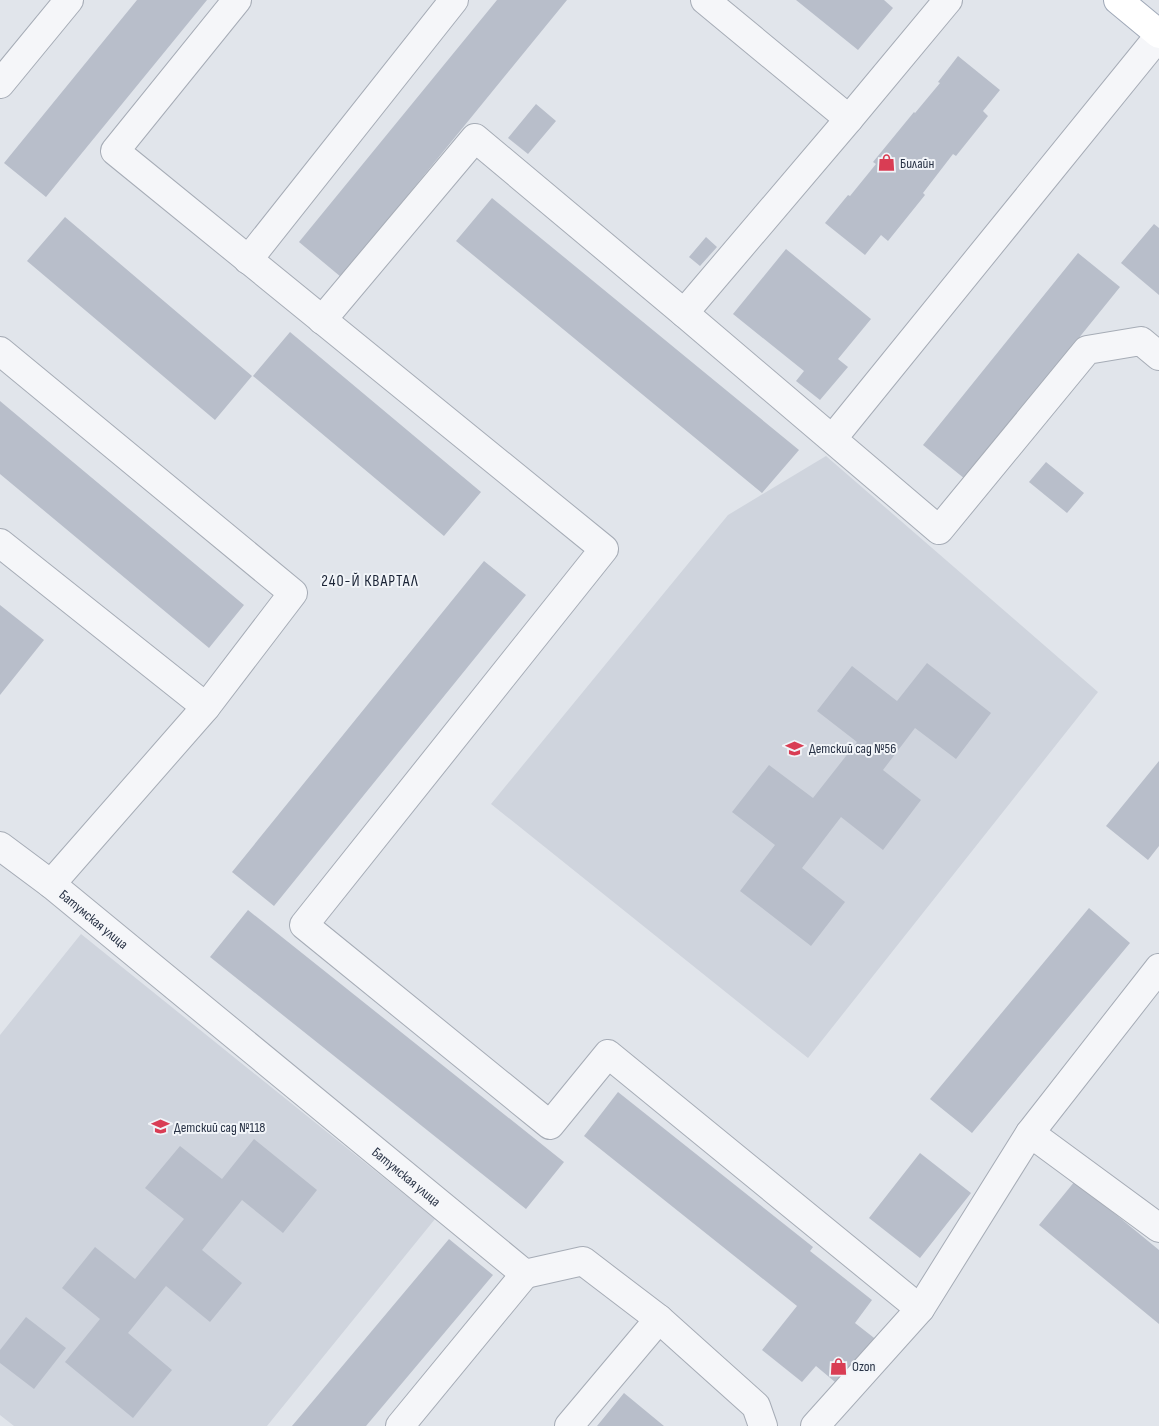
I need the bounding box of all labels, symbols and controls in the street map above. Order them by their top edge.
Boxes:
shop icon: Билайн [876,153,896,173]
place label: Билайн [900,155,934,172]
district label: 240-Й КВАРТАЛ [321,572,419,591]
school or university icon: Детский сад №56 [785,738,805,758]
place label: Детский сад №56 [809,740,896,757]
street label: Батумская улица [56,886,131,953]
school or university icon: Детский сад №118 [150,1117,170,1137]
place label: Детский сад №118 [174,1119,265,1136]
street label: Батумская улица [368,1144,444,1210]
shop icon: Ozon [828,1356,848,1376]
place label: Ozon [852,1358,876,1375]

